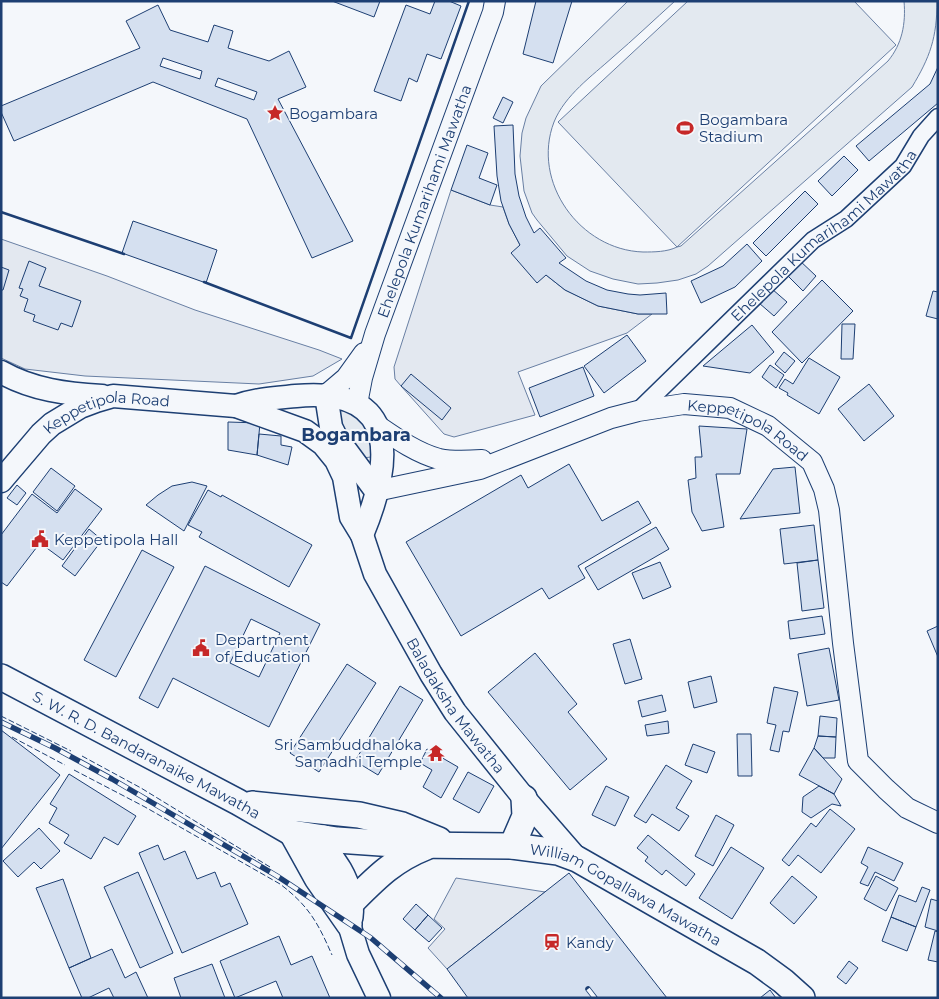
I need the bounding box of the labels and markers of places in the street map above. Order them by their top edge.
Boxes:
place icon: Bogambara [265,103,285,123]
place label: Bogambara [289,104,378,123]
place label: Bogambara Stadium [699,110,788,146]
sports icon: Bogambara Stadium [675,118,695,138]
public building icon: Keppetipola Hall [30,529,50,549]
place label: Keppetipola Hall [54,530,178,549]
place label: Department of Education [215,630,311,666]
public building icon: Department of Education [191,638,211,658]
place label: Sri Sambuddhaloka Samadhi Temple [274,735,422,771]
temple icon: Sri Sambuddhaloka Samadhi Temple [426,743,446,763]
station icon: Kandy [542,932,562,952]
place label: Kandy [566,933,615,952]

